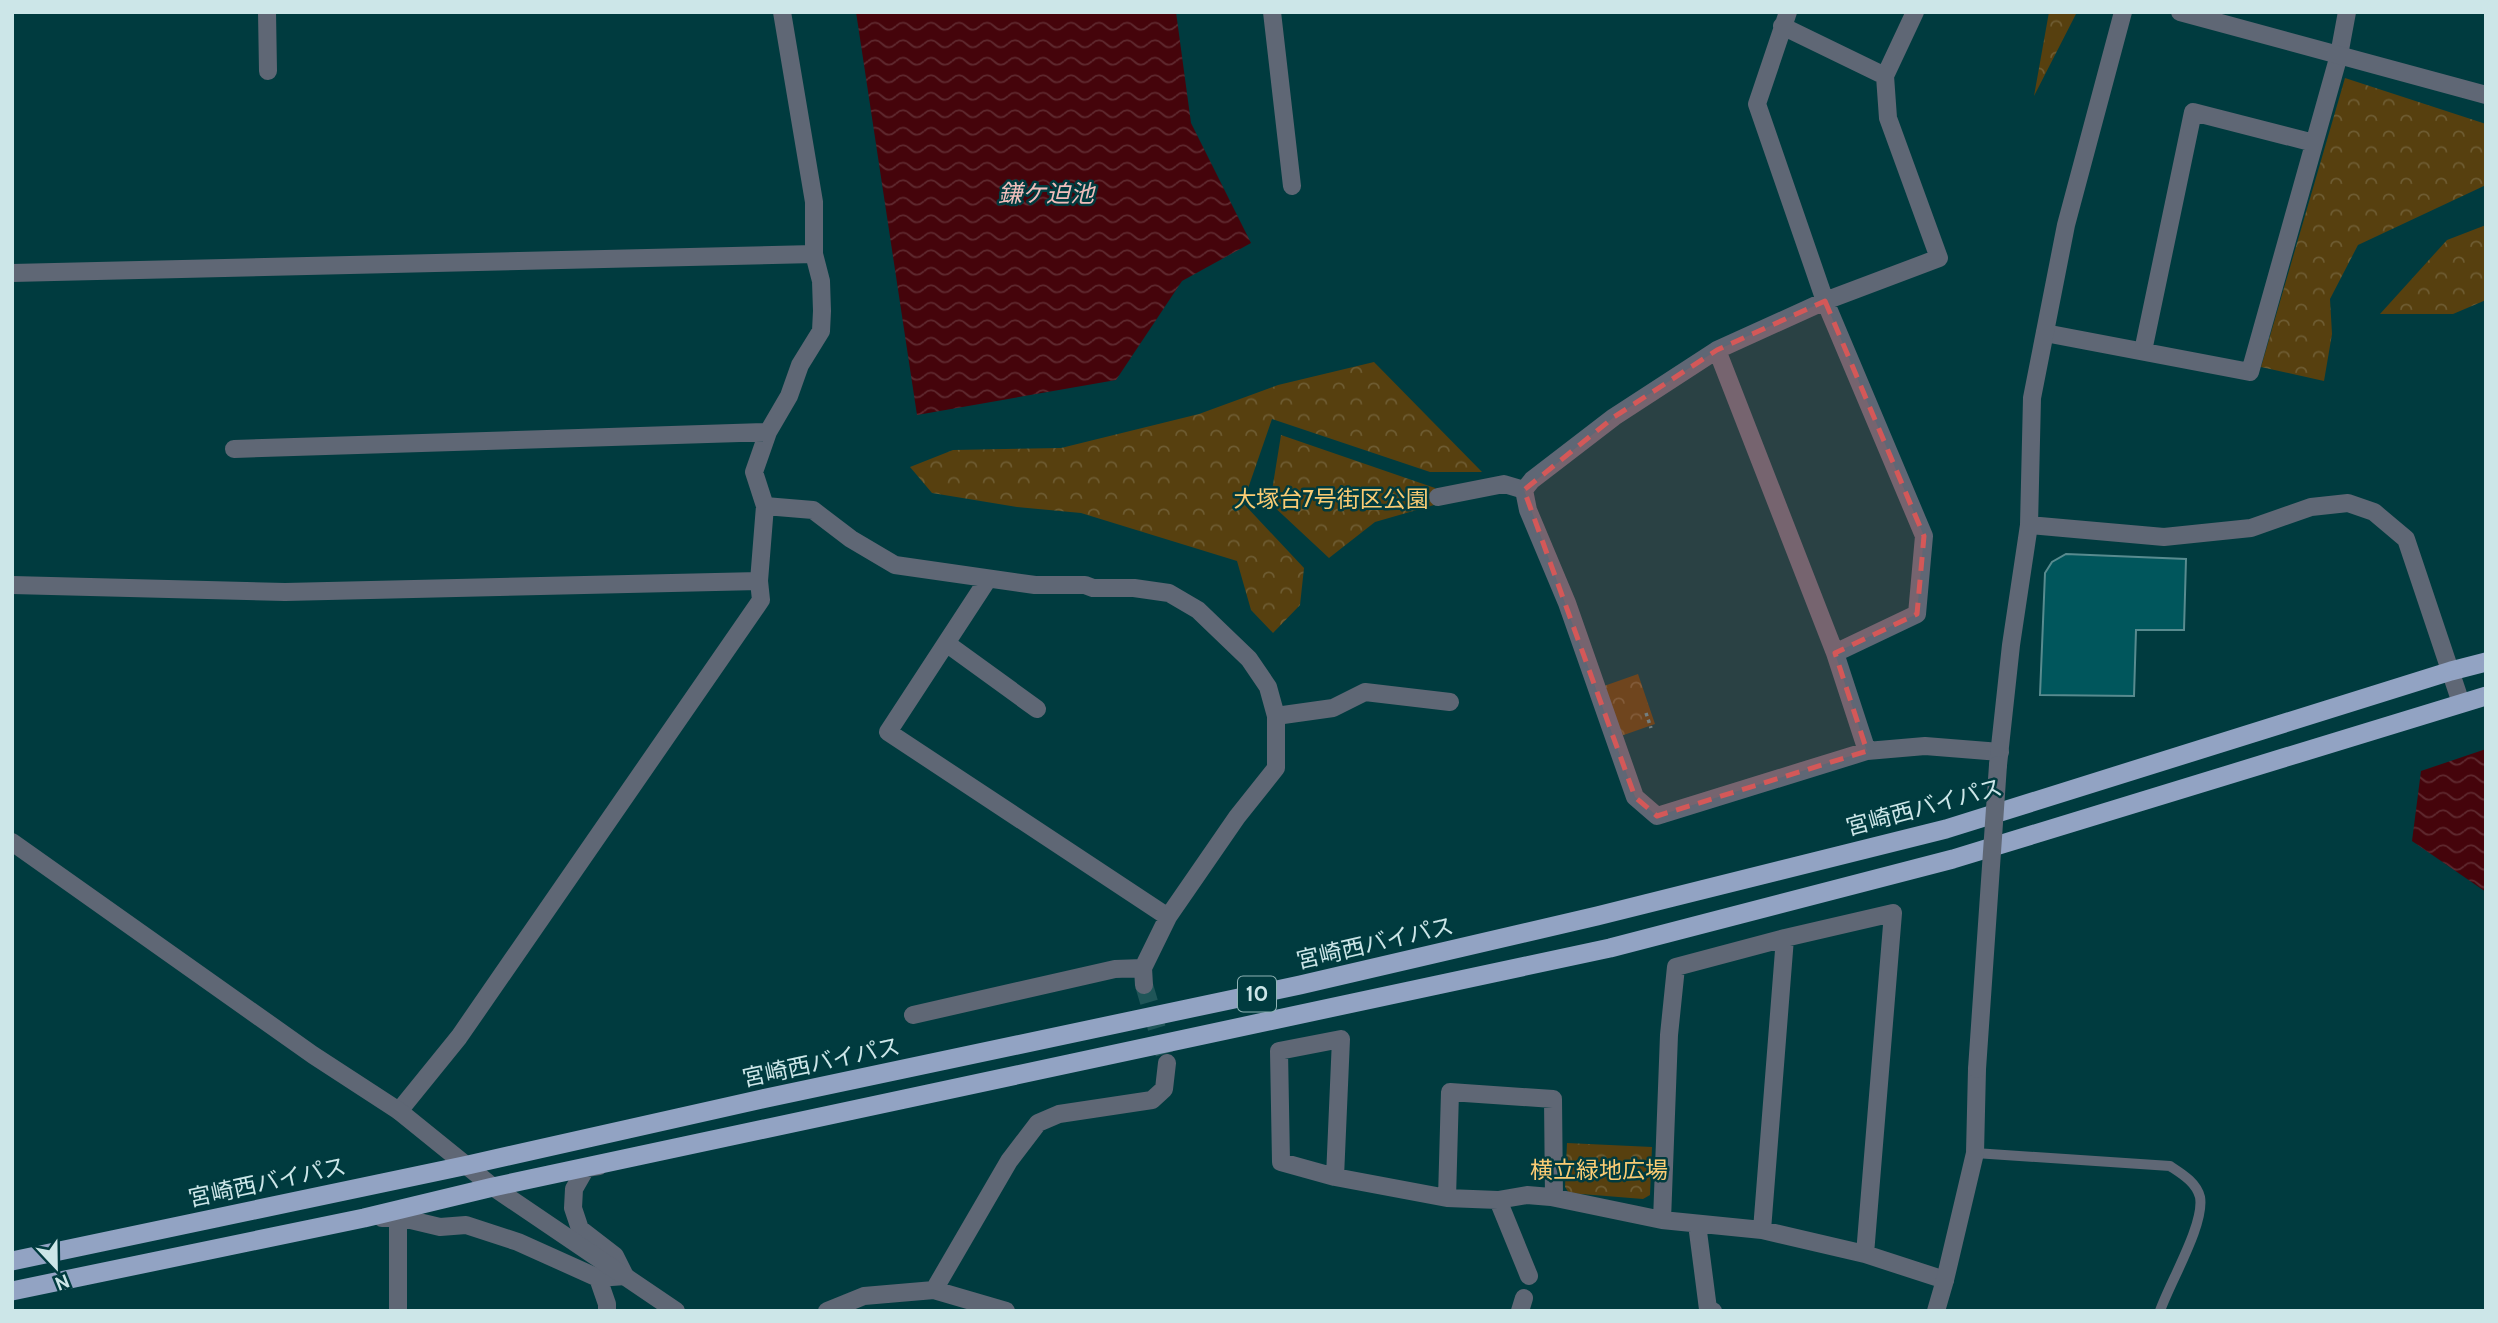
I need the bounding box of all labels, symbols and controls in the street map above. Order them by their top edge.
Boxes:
water label: 鎌ケ迫池 [998,179,1096,208]
park label: 大塚台7号街区公園 [1233,485,1429,513]
street label: 宮崎西バイパス [1843,773,2005,841]
street label: 宮崎西バイパス [1294,911,1456,975]
road number: 10 [1238,976,1276,1012]
street label: 宮崎西バイパス [740,1032,902,1092]
street label: 宮崎西バイパス [186,1152,348,1212]
park label: 横立緑地広場 [1530,1156,1668,1184]
north arrow [21,1232,91,1302]
text: N [52,1269,73,1295]

